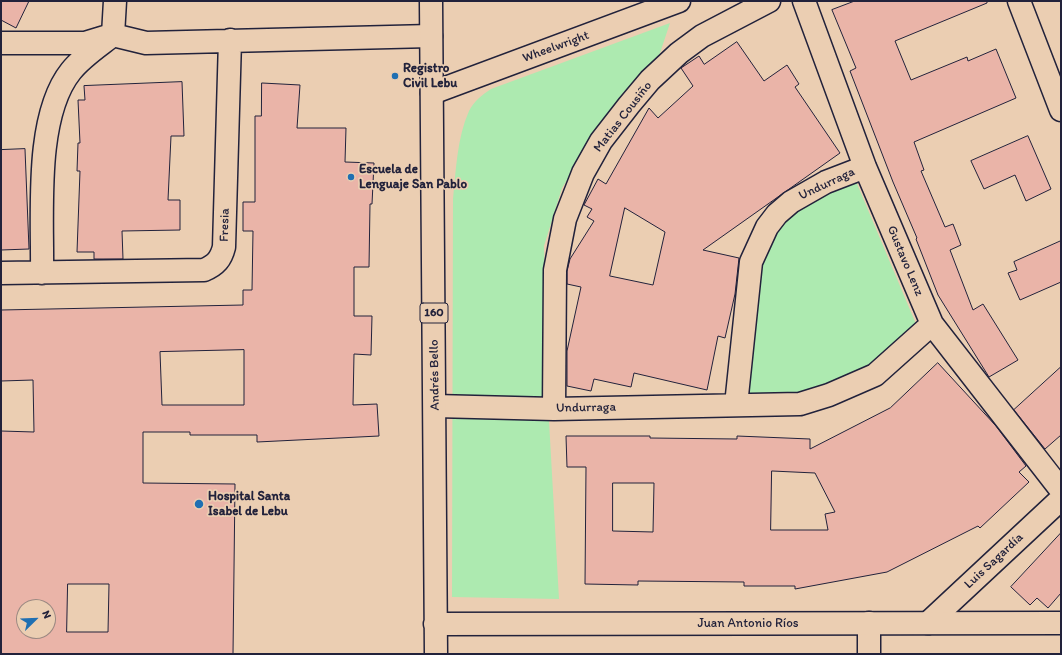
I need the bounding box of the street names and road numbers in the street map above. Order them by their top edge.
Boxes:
street label: Wheelwright [520,28,592,66]
street label: Matias Cousiño [590,78,656,156]
street label: Undurraga [796,164,858,204]
street label: Fresia [217,208,233,242]
street label: Gustavo Lenz [883,224,927,298]
road number: 160 [420,303,448,323]
street label: Andrés Bello [427,339,443,411]
street label: Undurraga [556,400,616,416]
street label: Luis Sagardía [961,530,1027,592]
street label: Juan Antonio Ríos [697,616,799,632]

